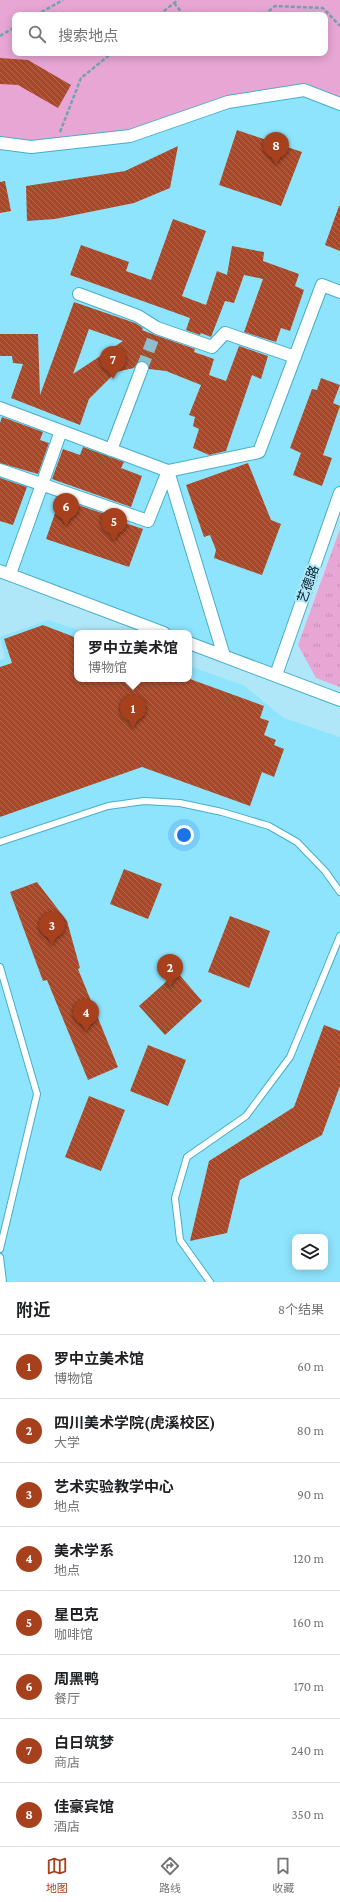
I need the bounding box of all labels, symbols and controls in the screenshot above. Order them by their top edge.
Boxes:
search box [12,12,328,56]
icon: search [26,23,48,45]
text: 搜索地点 [58,28,118,44]
pin: 8 [263,132,289,165]
pin: 7 [100,346,126,379]
pin: 6 [53,493,79,526]
pin: 5 [101,508,127,541]
street label: 艺德路 [294,563,322,605]
popup [74,630,192,682]
text: 罗中立美术馆 [88,640,178,656]
text: 博物馆 [88,660,127,675]
pin: 1 [120,695,146,728]
your location [174,825,194,845]
pin: 3 [39,912,65,945]
pin: 2 [157,954,183,987]
pin: 4 [73,999,99,1032]
map controls [292,1234,328,1270]
button: layers [292,1234,328,1270]
text: 附近 [16,1301,50,1320]
text: 8个结果 [278,1302,324,1317]
text: 罗中立美术馆 [54,1351,144,1367]
text: 1 [27,1359,31,1374]
text: 60 m [297,1359,324,1374]
text: 博物馆 [54,1371,93,1386]
text: 四川美术学院(虎溪校区) [54,1415,215,1431]
text: 2 [26,1423,32,1438]
text: 80 m [297,1423,324,1438]
text: 大学 [54,1435,80,1450]
text: 艺术实验教学中心 [54,1479,174,1495]
text: 3 [26,1487,32,1502]
text: 90 m [297,1487,324,1502]
text: 地点 [54,1499,80,1514]
text: 美术学系 [54,1543,114,1559]
text: 4 [25,1551,33,1566]
text: 120 m [293,1551,324,1566]
text: 地点 [54,1563,80,1578]
text: 星巴克 [54,1607,99,1623]
text: 5 [26,1615,32,1630]
text: 160 m [293,1615,324,1630]
text: 咖啡馆 [54,1627,93,1642]
text: 周黑鸭 [54,1671,99,1687]
text: 6 [25,1679,33,1694]
text: 170 m [294,1679,324,1694]
text: 餐厅 [54,1691,80,1706]
text: 白日筑梦 [54,1735,114,1751]
text: 7 [26,1743,32,1758]
text: 240 m [291,1743,324,1758]
text: 商店 [54,1755,80,1770]
text: 佳豪宾馆 [54,1799,114,1815]
text: 8 [25,1807,33,1822]
text: 350 m [291,1807,324,1822]
text: 酒店 [54,1819,80,1834]
tab: 地图 [46,1855,68,1895]
tab: 路线 [159,1855,181,1895]
tab: 收藏 [272,1855,294,1895]

